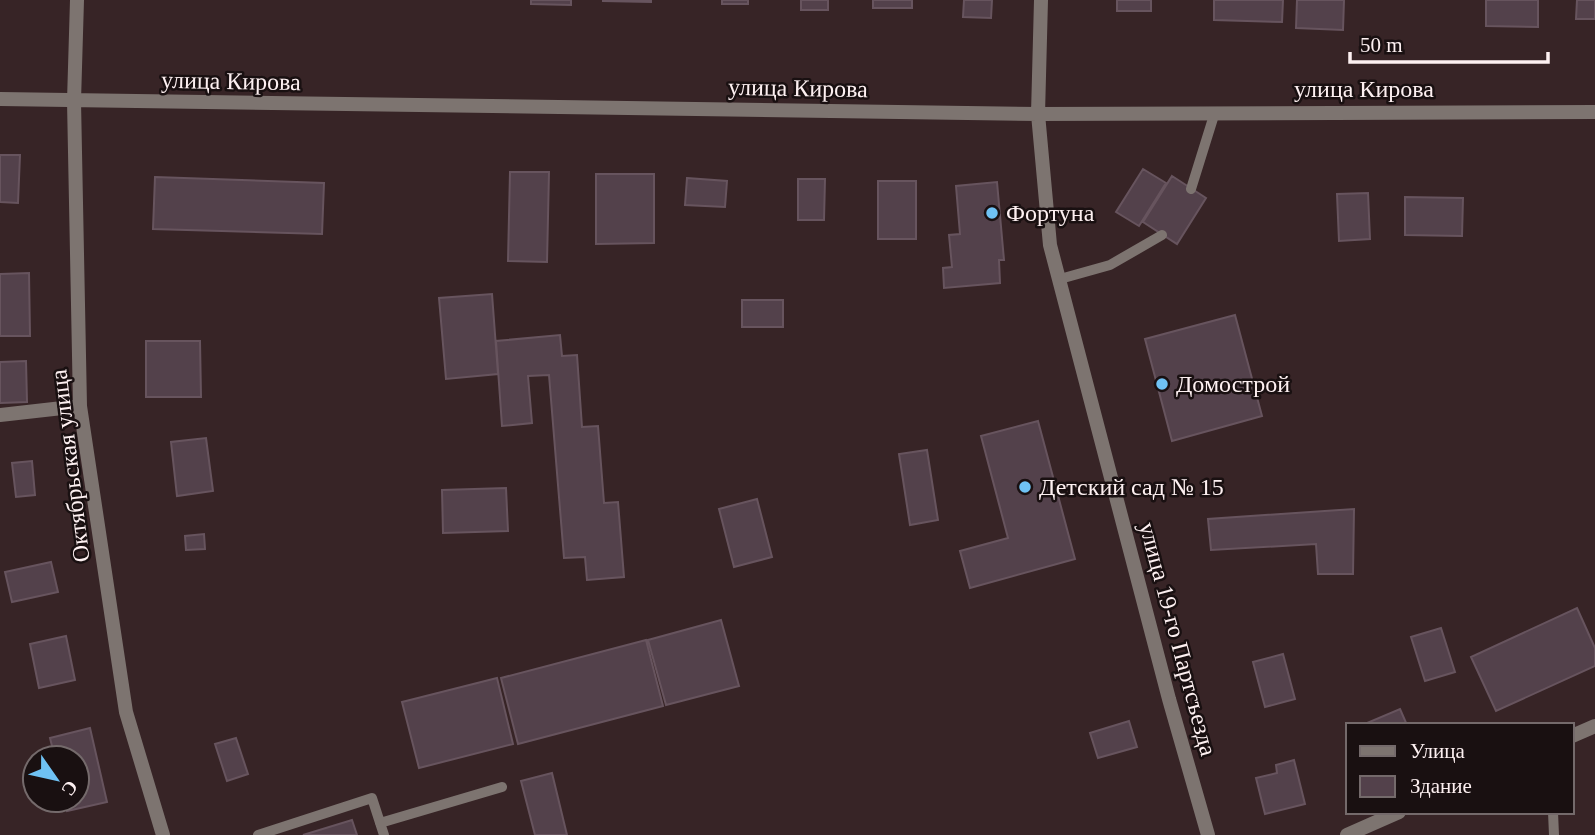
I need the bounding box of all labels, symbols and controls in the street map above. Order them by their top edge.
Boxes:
scale bar [1350,21,1548,65]
text: 50 m [1360,33,1403,57]
street label: улица Кирова [161,67,301,95]
street label: улица Кирова [728,74,868,102]
street label: улица Кирова [1294,76,1434,102]
place label: Фортуна [1006,200,1095,226]
marker: Фортуна [984,205,1000,221]
street label: Октябрьская улица [45,368,95,564]
place label: Домострой [1176,371,1290,397]
marker: Домострой [1154,376,1170,392]
place label: Детский сад № 15 [1039,474,1224,500]
marker: Детский сад № 15 [1017,479,1033,495]
street label: улица 19-го Партсъезда [1134,519,1222,759]
legend [1346,723,1574,814]
text: Улица [1410,739,1465,763]
north arrow [21,744,91,814]
text: Здание [1410,774,1472,798]
text: С [57,777,82,800]

